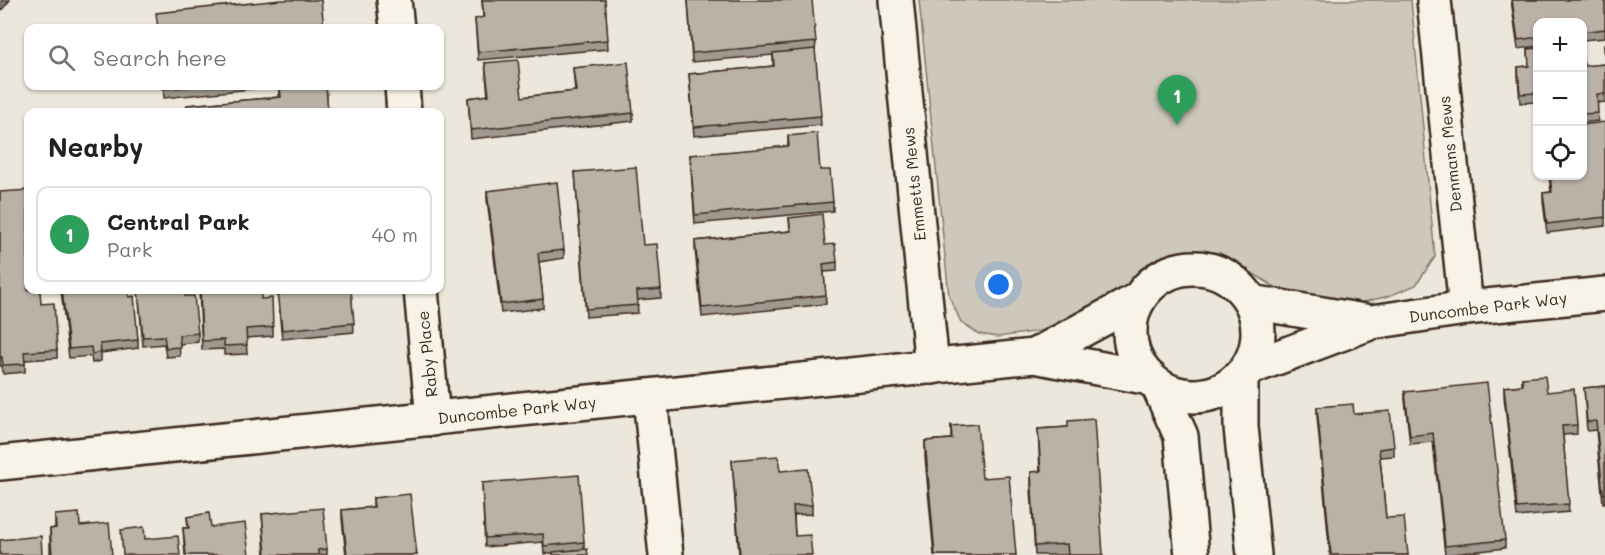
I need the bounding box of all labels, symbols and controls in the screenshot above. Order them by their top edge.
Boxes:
map controls [1533,18,1587,180]
button: + [1533,18,1587,72]
search box [24,24,444,90]
icon: search [45,41,78,74]
text: Search here [93,43,227,72]
button: − [1533,72,1587,126]
pin: 1 [1158,76,1196,125]
street label: Denmans Mews [1433,95,1466,213]
street label: Emmetts Mews [897,126,930,242]
button: locate [1533,126,1587,180]
text: Nearby [48,130,143,164]
text: Central Park [107,207,250,236]
text: 1 [65,221,74,247]
text: 40 m [372,221,418,247]
text: Park [107,236,152,262]
your location [984,270,1013,299]
street label: Duncombe Park Way [1408,286,1568,327]
street label: Raby Place [412,310,441,398]
street label: Duncombe Park Way [437,391,597,428]

